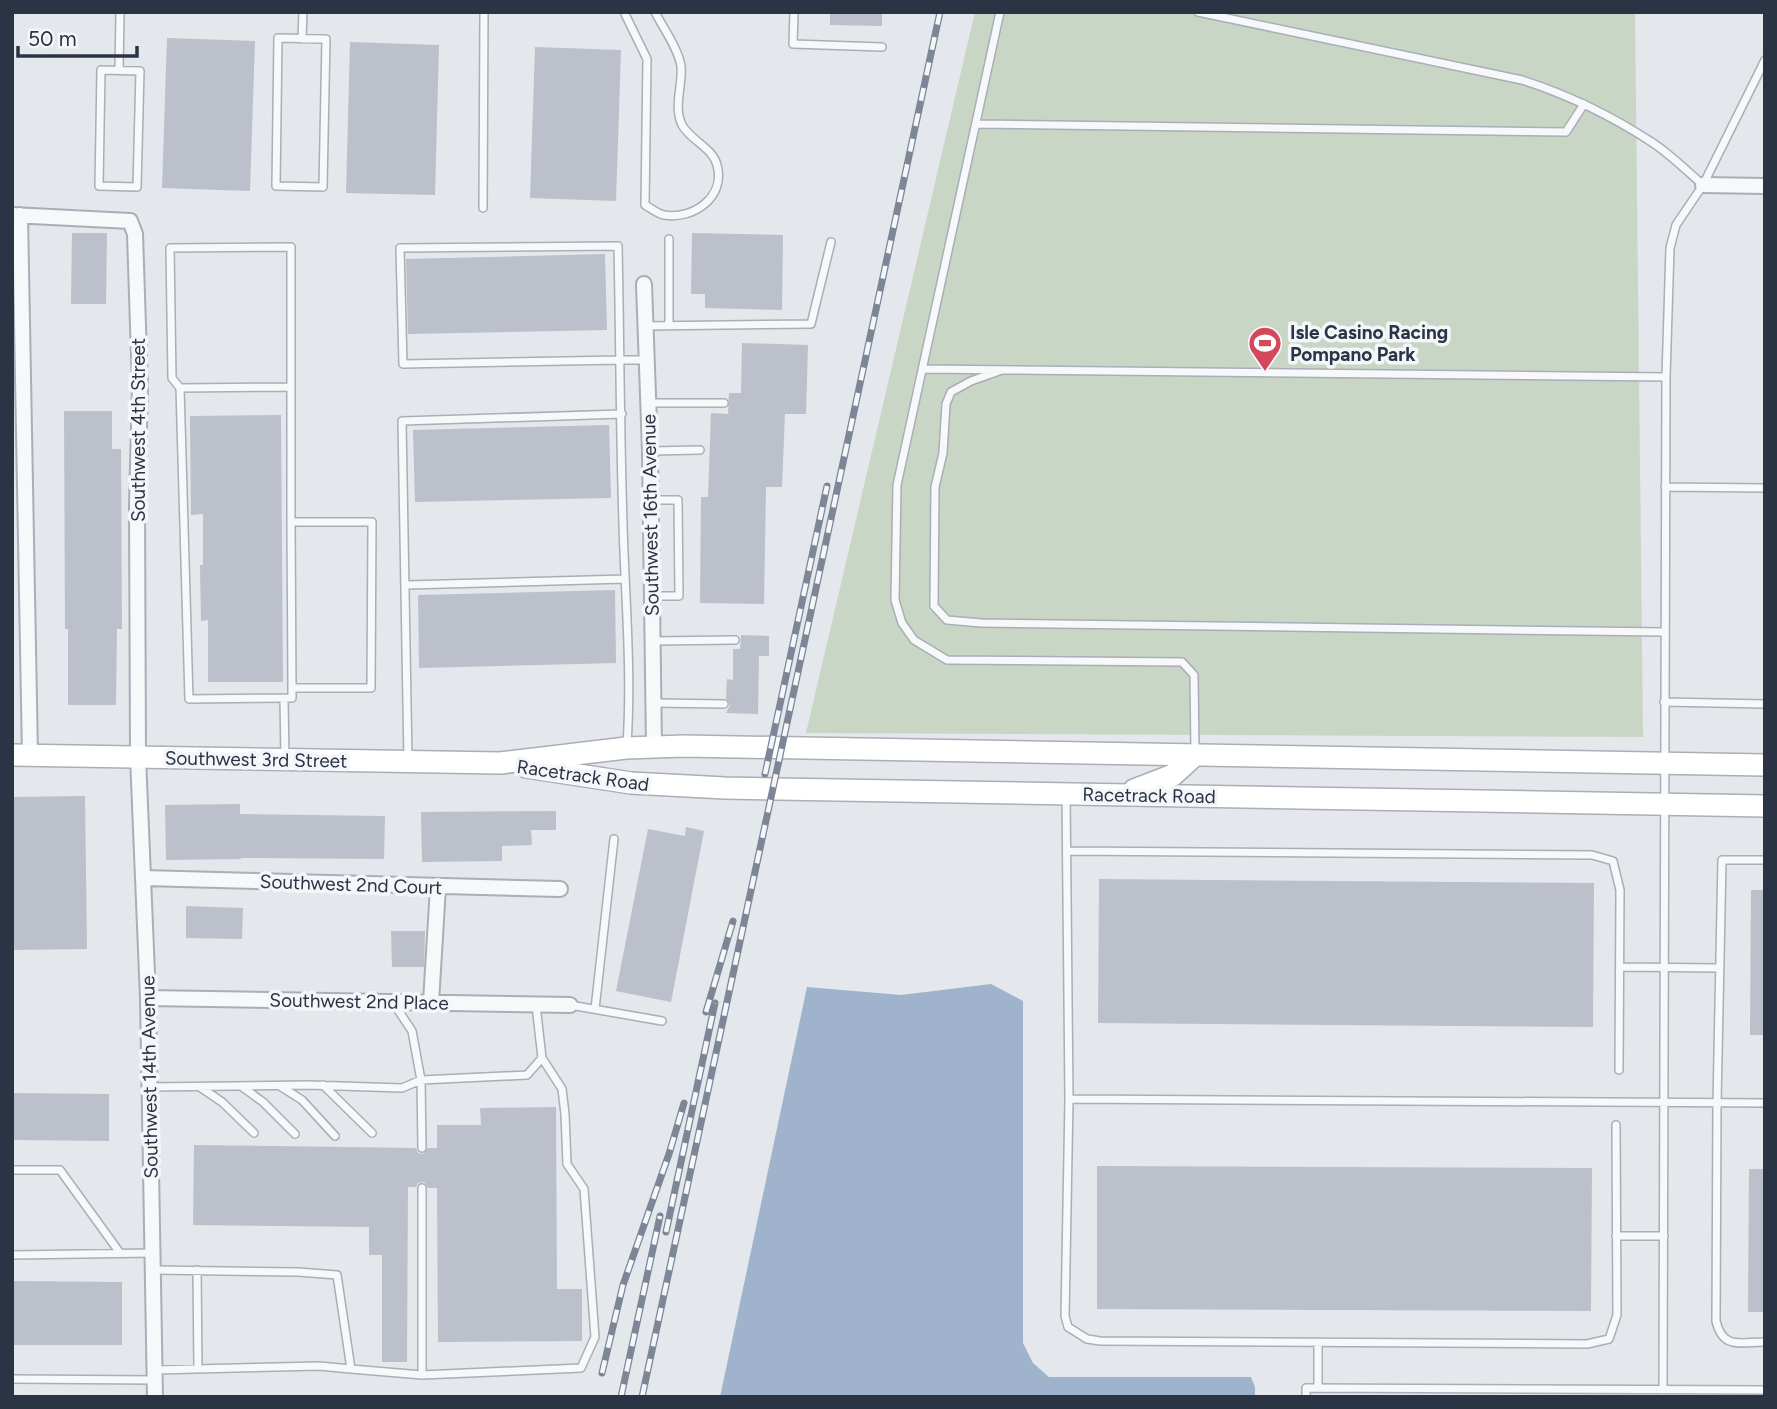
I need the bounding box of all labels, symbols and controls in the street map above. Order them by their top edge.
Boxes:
scale bar [18,14,136,58]
text: 50 m [28,26,77,51]
place label: Isle Casino Racing Pompano Park [1290,321,1448,366]
sports icon: Isle Casino Racing Pompano Park [1246,324,1284,373]
street label: Southwest 4th Street [127,338,150,522]
street label: Southwest 16th Avenue [637,414,664,616]
street label: Southwest 3rd Street [165,746,347,773]
street label: Racetrack Road [515,755,651,796]
street label: Racetrack Road [1082,783,1216,808]
street label: Southwest 2nd Court [259,870,443,899]
street label: Southwest 14th Avenue [136,975,163,1179]
street label: Southwest 2nd Place [269,988,449,1015]

